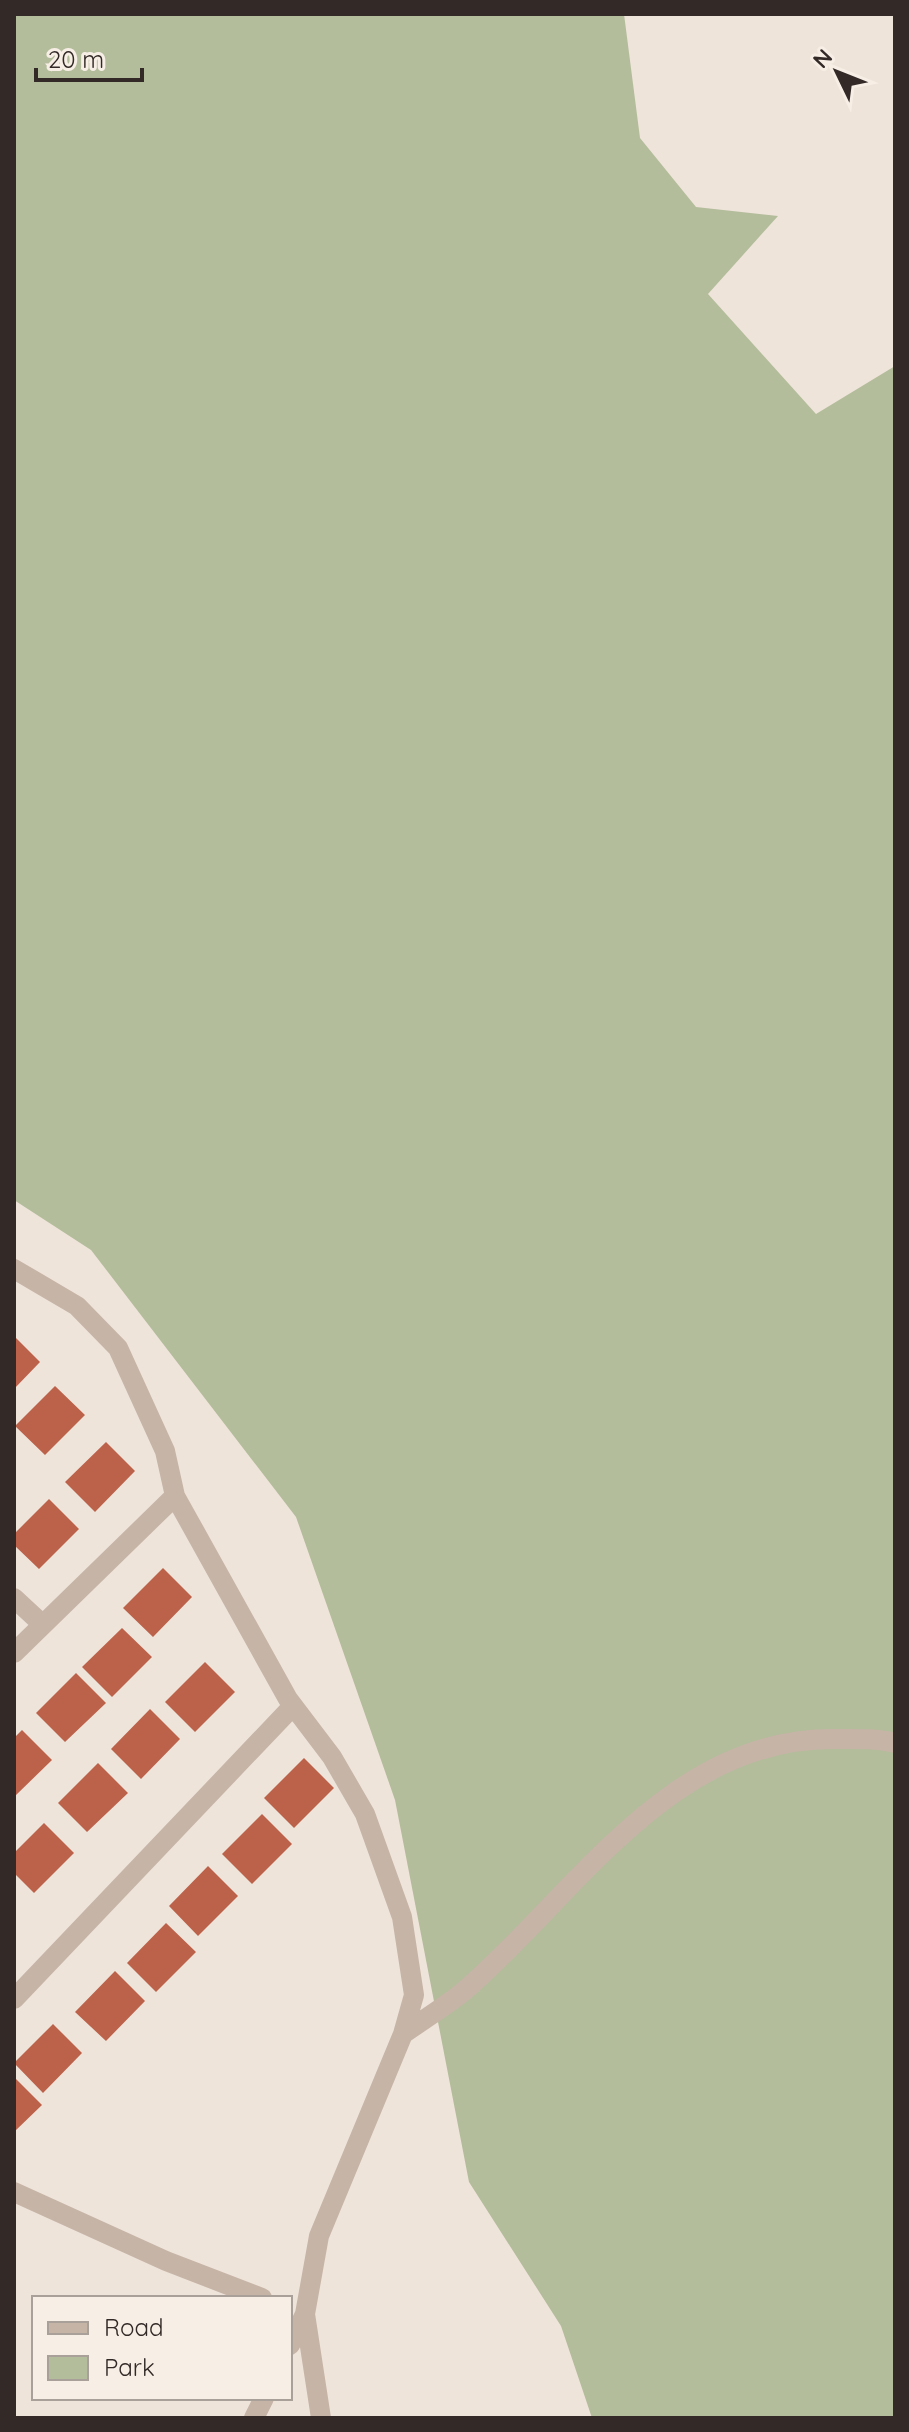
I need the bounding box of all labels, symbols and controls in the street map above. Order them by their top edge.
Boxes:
scale bar [36,32,142,82]
north arrow [797,32,877,112]
text: N [807,43,838,74]
text: 20 m [48,44,104,74]
legend [32,2296,292,2400]
text: Road [104,2312,164,2342]
text: Park [104,2352,155,2382]

